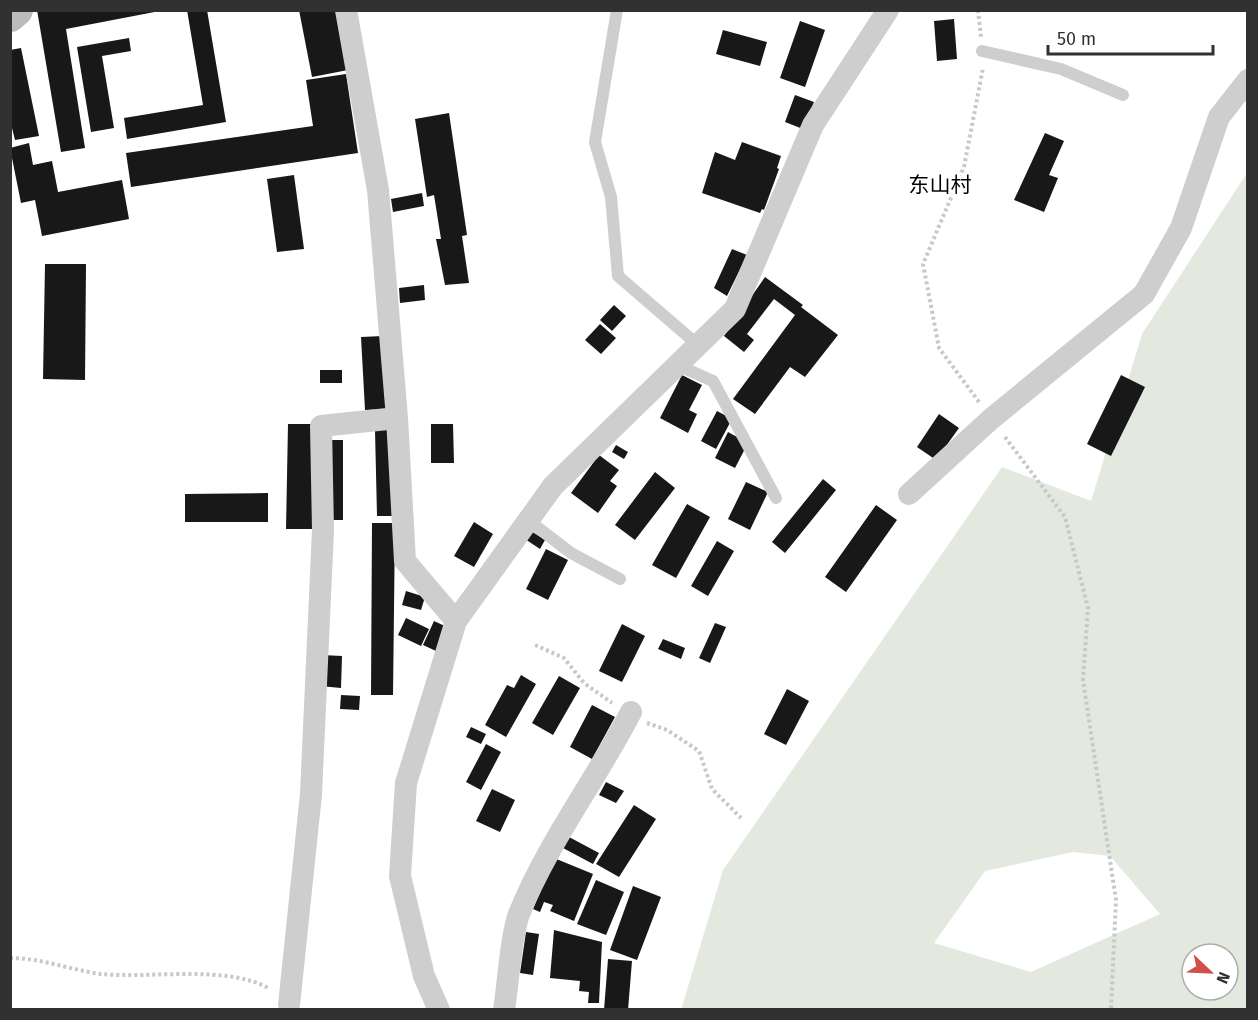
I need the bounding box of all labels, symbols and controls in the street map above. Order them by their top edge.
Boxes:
scale bar [1048,18,1213,56]
text: 50 m [1057,28,1096,50]
district label: 东山村 [909,172,972,198]
north arrow [1180,942,1240,1002]
text: N [1213,969,1234,986]

